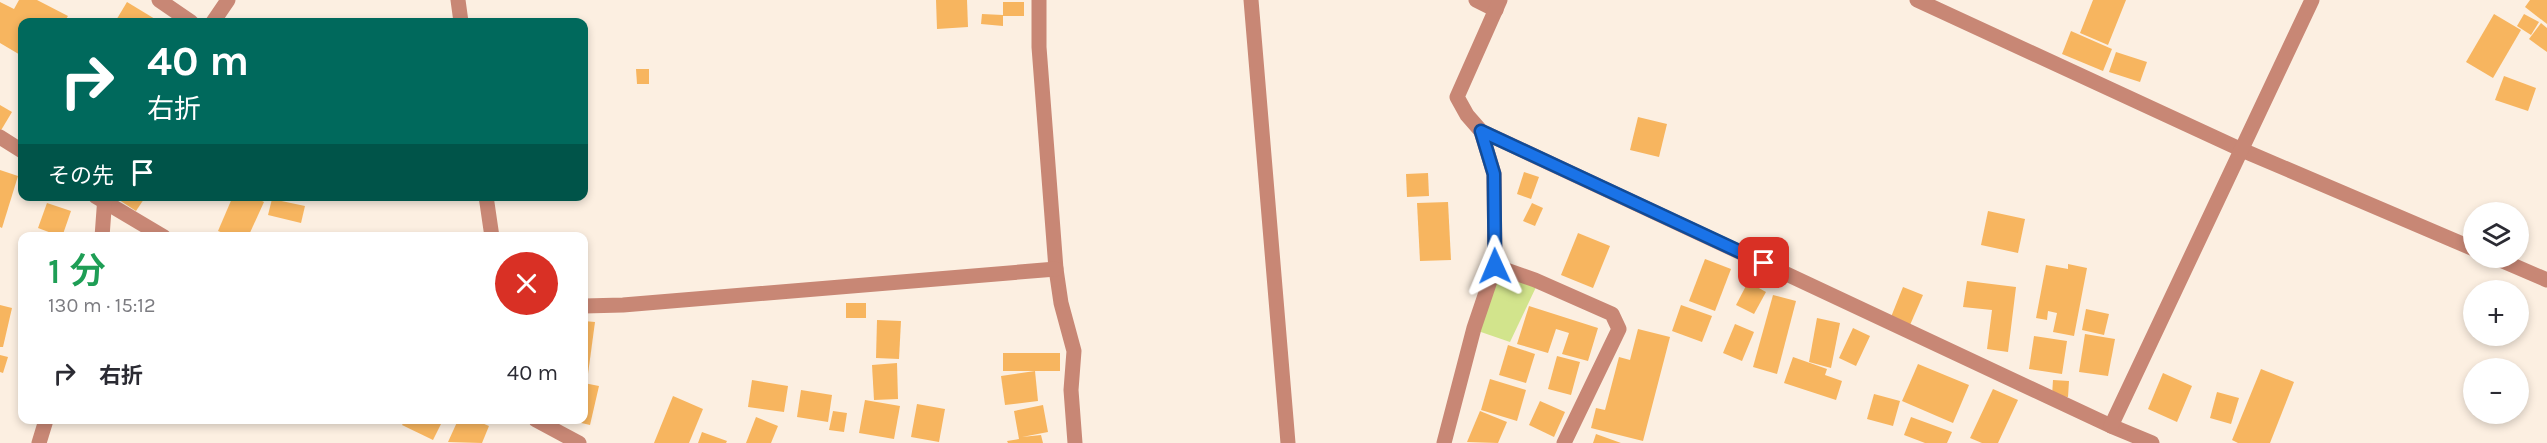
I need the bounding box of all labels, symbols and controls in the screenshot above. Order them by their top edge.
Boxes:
text: 40 m [147,36,249,86]
icon: right [48,42,126,120]
text: 右折 [147,93,201,125]
icon: arrive [126,156,159,189]
text: その先 [48,163,114,189]
map controls [2463,202,2529,424]
button: layers [2463,202,2529,268]
position arrow [1463,234,1527,298]
pin [1738,237,1789,288]
icon: arrive [1747,246,1780,279]
text: 1 分 [48,250,106,292]
button: close [495,252,558,315]
button: + [2463,280,2529,346]
text: 130 m · 15:12 [48,294,156,317]
icon: right [48,357,81,390]
button: − [2463,358,2529,424]
text: 40 m [507,360,558,386]
text: 右折 [99,363,143,389]

